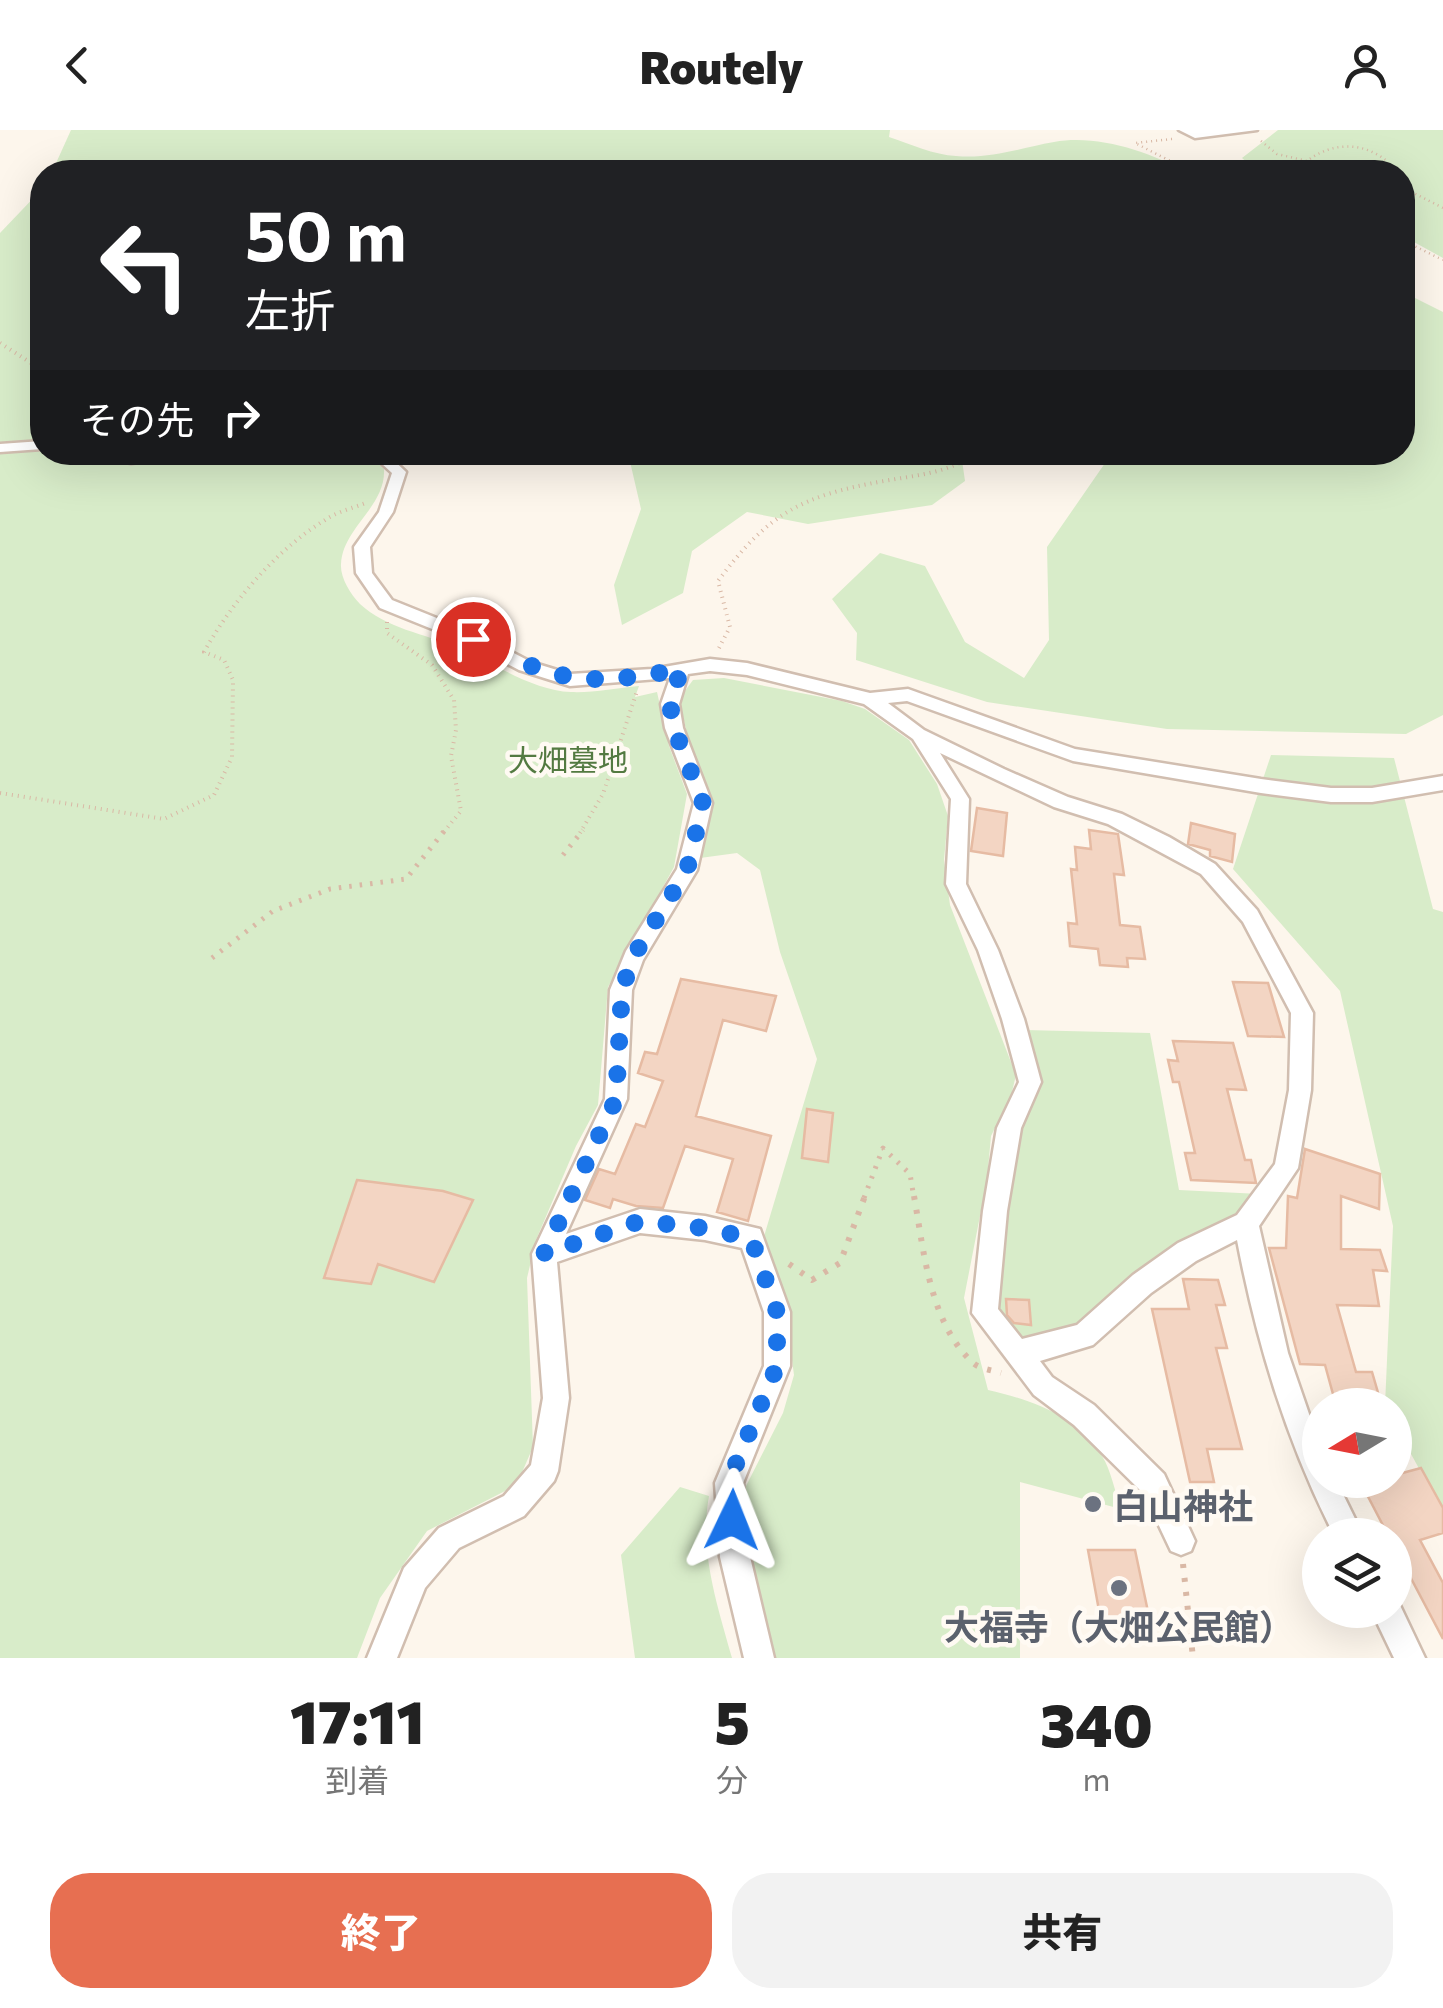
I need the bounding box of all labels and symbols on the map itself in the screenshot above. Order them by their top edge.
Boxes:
pin [431,597,516,682]
park label: 大畑墓地 [508,740,628,777]
north arrow [1302,1388,1412,1498]
position arrow [680,1468,784,1572]
place label: 白山神社 [1113,1483,1253,1526]
marker: 白山神社 [1082,1493,1104,1515]
marker: 大福寺（大畑公民館） [1108,1577,1130,1599]
place label: 大福寺（大畑公民館） [944,1604,1294,1647]

